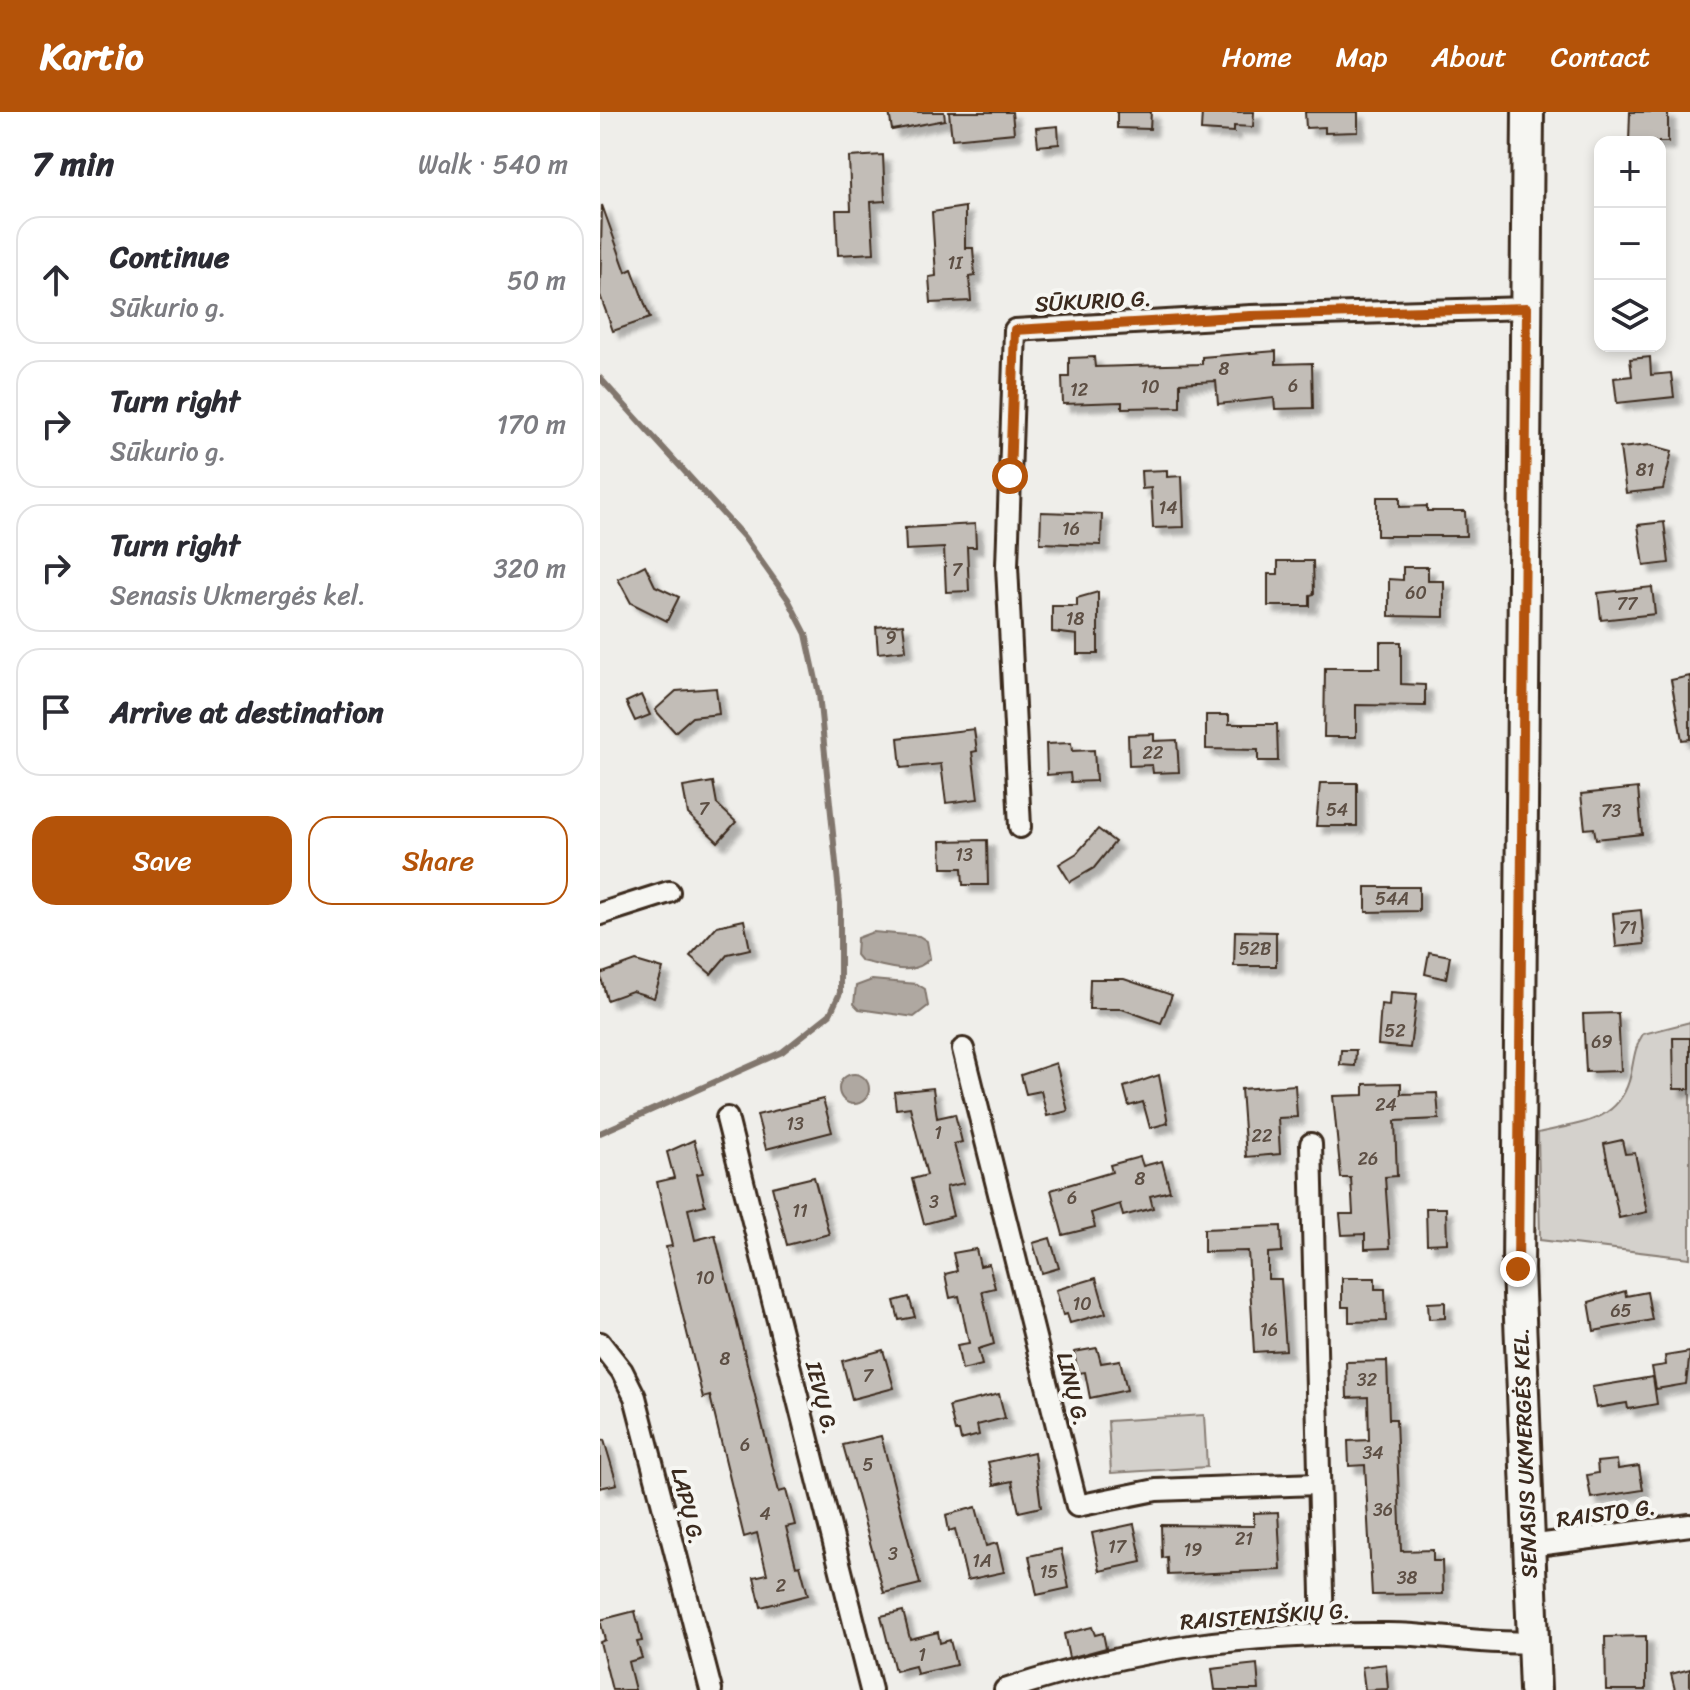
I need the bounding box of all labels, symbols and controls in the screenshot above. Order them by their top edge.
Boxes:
text: Kartio [40,23,144,90]
text: Home [1222,32,1292,81]
text: Map [1336,32,1387,81]
text: About [1431,32,1507,81]
text: Contact [1551,32,1650,81]
text: 7 min [32,134,114,194]
map controls [1594,136,1666,352]
button: + [1594,136,1666,208]
text: Walk · 540 m [418,141,568,187]
button: − [1594,208,1666,280]
text: Continue [110,230,229,284]
house number: 1I [948,247,964,279]
text: 50 m [507,257,566,303]
icon: ahead [34,258,78,302]
street label: SŪKURIO G. [1034,278,1152,324]
button: layers [1594,280,1666,352]
text: Sūkurio g. [110,284,226,330]
house number: 8 [1219,353,1230,385]
house number: 6 [1288,370,1298,402]
house number: 10 [1140,371,1160,403]
text: Turn right [110,374,240,428]
house number: 12 [1070,374,1088,406]
text: 170 m [497,401,566,447]
icon: right [34,402,78,446]
text: Sūkurio g. [110,428,226,474]
house number: 81 [1636,454,1655,486]
route start [992,458,1028,494]
house number: 14 [1159,492,1177,524]
house number: 16 [1062,513,1080,545]
text: Turn right [110,518,240,572]
text: 320 m [494,545,566,591]
icon: right [34,546,78,590]
house number: 7 [952,554,964,586]
text: Senasis Ukmergės kel. [110,572,366,618]
house number: 60 [1405,577,1427,609]
house number: 77 [1617,588,1639,620]
house number: 18 [1066,603,1084,635]
house number: 9 [885,622,897,654]
text: Arrive at destination [110,685,384,739]
icon: arrive [34,690,78,734]
house number: 22 [1143,737,1163,769]
house number: 7 [699,793,711,825]
house number: 54 [1326,794,1348,826]
house number: 73 [1601,795,1621,827]
button: Save [32,816,292,905]
button: Share [308,816,568,905]
house number: 13 [955,839,973,871]
house number: 54A [1375,883,1409,915]
house number: 71 [1619,912,1637,944]
house number: 52B [1239,933,1271,965]
house number: 52 [1384,1015,1406,1047]
house number: 69 [1591,1026,1613,1058]
house number: 24 [1375,1089,1397,1121]
house number: 13 [786,1108,804,1140]
house number: 1 [934,1117,942,1149]
house number: 22 [1252,1120,1272,1152]
house number: 26 [1358,1143,1378,1175]
house number: 8 [1135,1163,1146,1195]
house number: 6 [1067,1182,1077,1214]
house number: 3 [929,1186,939,1218]
house number: 11 [792,1195,808,1227]
route end [1500,1251,1536,1287]
house number: 10 [695,1262,715,1294]
house number: 10 [1072,1288,1092,1320]
house number: 65 [1610,1295,1632,1327]
house number: 16 [1260,1314,1278,1346]
street label: SENASIS UKMERGĖS KEL. [1501,1327,1549,1579]
house number: 8 [720,1343,731,1375]
street label: LINŲ G. [1045,1348,1101,1430]
street label: IEVŲ G. [794,1356,850,1439]
house number: 7 [863,1360,875,1392]
house number: 32 [1357,1364,1377,1396]
house number: 6 [740,1429,750,1461]
house number: 34 [1362,1437,1384,1469]
house number: 5 [863,1449,874,1481]
street label: LAPŲ G. [660,1463,716,1549]
street label: RAISTO G. [1554,1487,1658,1539]
house number: 36 [1373,1494,1393,1526]
house number: 4 [759,1498,771,1530]
house number: 21 [1235,1523,1253,1555]
house number: 17 [1108,1531,1128,1563]
house number: 19 [1184,1534,1202,1566]
house number: 3 [888,1538,898,1570]
house number: 1A [972,1545,992,1577]
house number: 15 [1040,1556,1058,1588]
house number: 38 [1397,1562,1418,1594]
house number: 2 [776,1570,786,1602]
street label: RAISTENIŠKIŲ G. [1179,1591,1351,1641]
house number: 1 [918,1639,926,1671]

